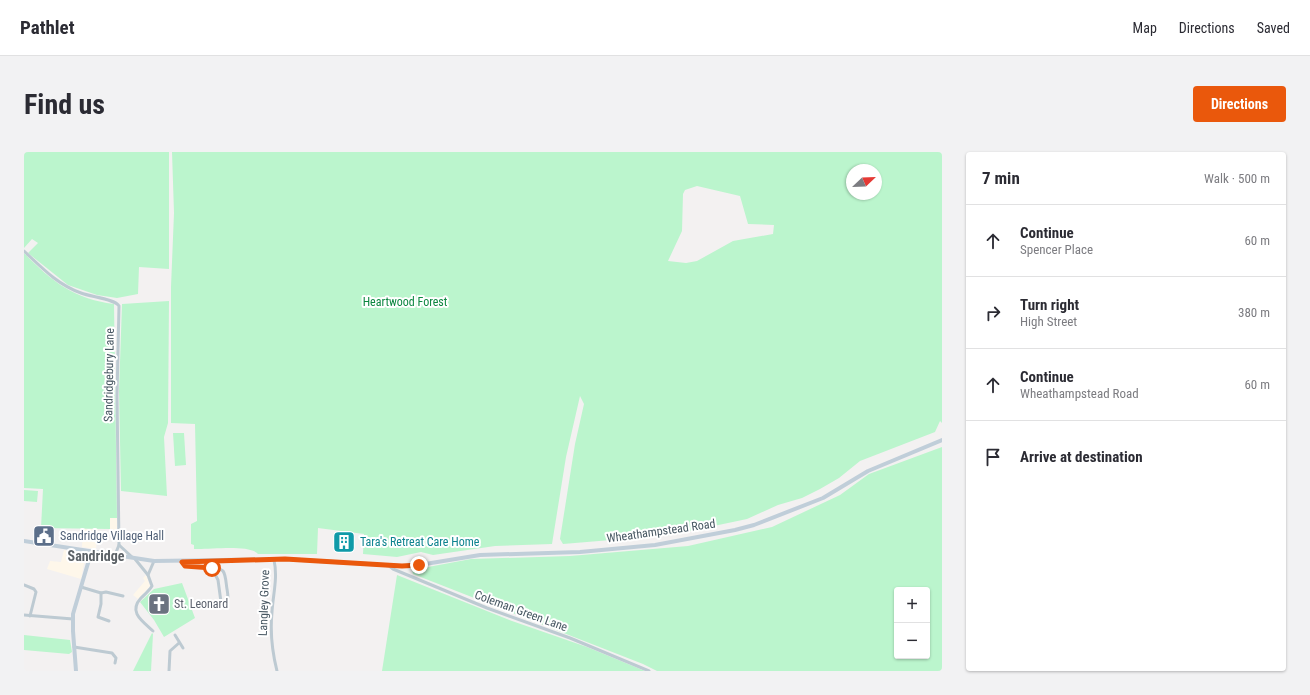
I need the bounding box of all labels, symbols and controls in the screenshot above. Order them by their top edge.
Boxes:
text: Pathlet [20,16,75,39]
text: Map [1133,20,1157,36]
text: Directions [1179,20,1235,36]
text: Saved [1257,20,1290,36]
button: Directions [1193,86,1286,122]
text: Find us [24,88,105,121]
north arrow [846,164,882,200]
text: 7 min [982,168,1020,188]
text: Walk · 500 m [1204,171,1270,186]
text: Continue [1020,224,1074,242]
icon: ahead [982,230,1004,252]
text: 60 m [1244,233,1270,248]
text: Spencer Place [1020,242,1093,257]
park label: Heartwood Forest [363,295,448,309]
text: Turn right [1020,296,1079,314]
icon: right [982,302,1004,324]
text: 380 m [1238,305,1270,320]
text: High Street [1020,314,1077,329]
street label: Sandridgebury Lane [101,328,117,422]
text: Continue [1020,368,1074,386]
icon: ahead [982,374,1004,396]
text: 60 m [1244,377,1270,392]
text: Wheathampstead Road [1020,386,1139,401]
icon: arrive [982,446,1004,468]
text: Arrive at destination [1020,448,1143,466]
street label: Wheathampstead Road [606,516,716,546]
public building icon: Sandridge Village Hall [31,523,57,549]
place label: Sandridge Village Hall [60,529,164,543]
building icon: Tara's Retreat Care Home [331,529,357,555]
place label: Tara's Retreat Care Home [360,535,480,549]
district label: Sandridge [68,548,125,564]
route end [410,556,428,574]
route start [203,559,221,577]
street label: Langley Grove [256,569,272,636]
map controls [894,587,930,659]
button: + [894,587,930,623]
street label: Coleman Green Lane [473,588,570,634]
church icon: St. Leonard [146,591,172,617]
place label: St. Leonard [174,597,228,611]
button: − [894,623,930,659]

